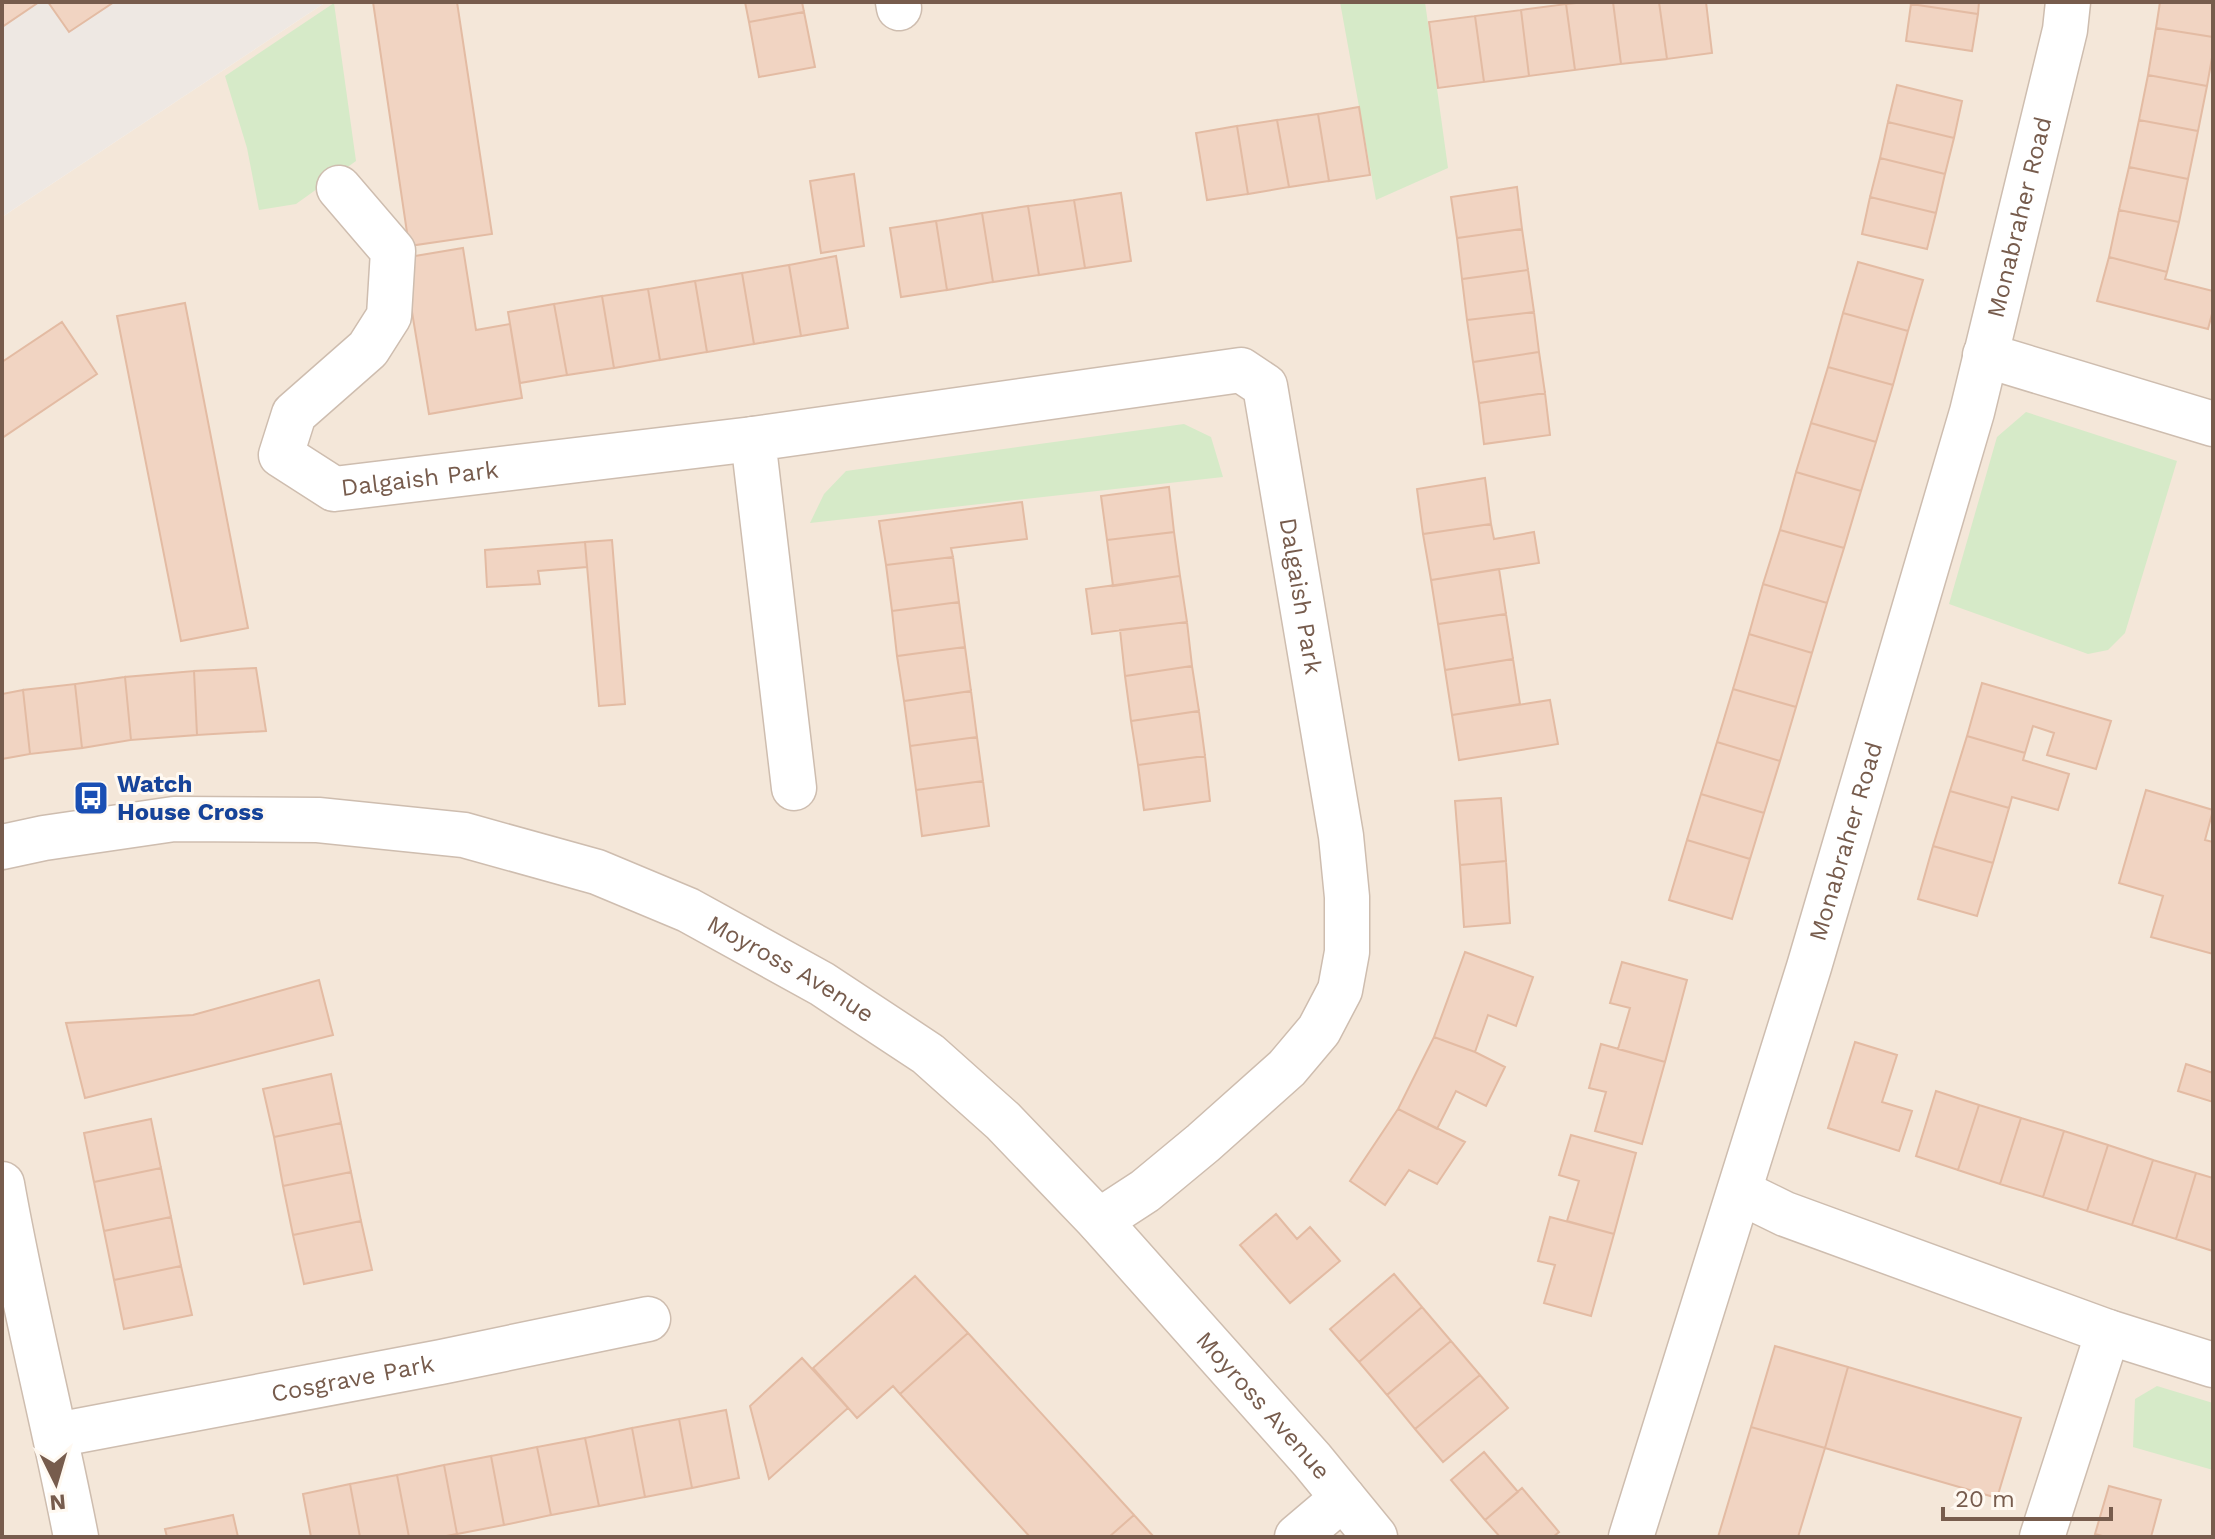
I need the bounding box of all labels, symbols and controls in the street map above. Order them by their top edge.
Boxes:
street label: Monabraher Road [1981,114,2057,321]
street label: Dalgaish Park [339,455,500,502]
street label: Dalgaish Park [1273,516,1328,677]
street label: Monabraher Road [1803,739,1888,944]
place label: Watch House Cross [117,770,264,826]
bus stop icon: Watch House Cross [72,779,110,817]
street label: Moyross Avenue [702,909,879,1028]
street label: Moyross Avenue [1190,1326,1336,1485]
street label: Cosgrave Park [269,1350,437,1408]
north arrow [16,1443,96,1523]
scale bar [1943,1471,2111,1521]
text: 20 m [1955,1485,2015,1513]
text: N [48,1489,67,1516]

